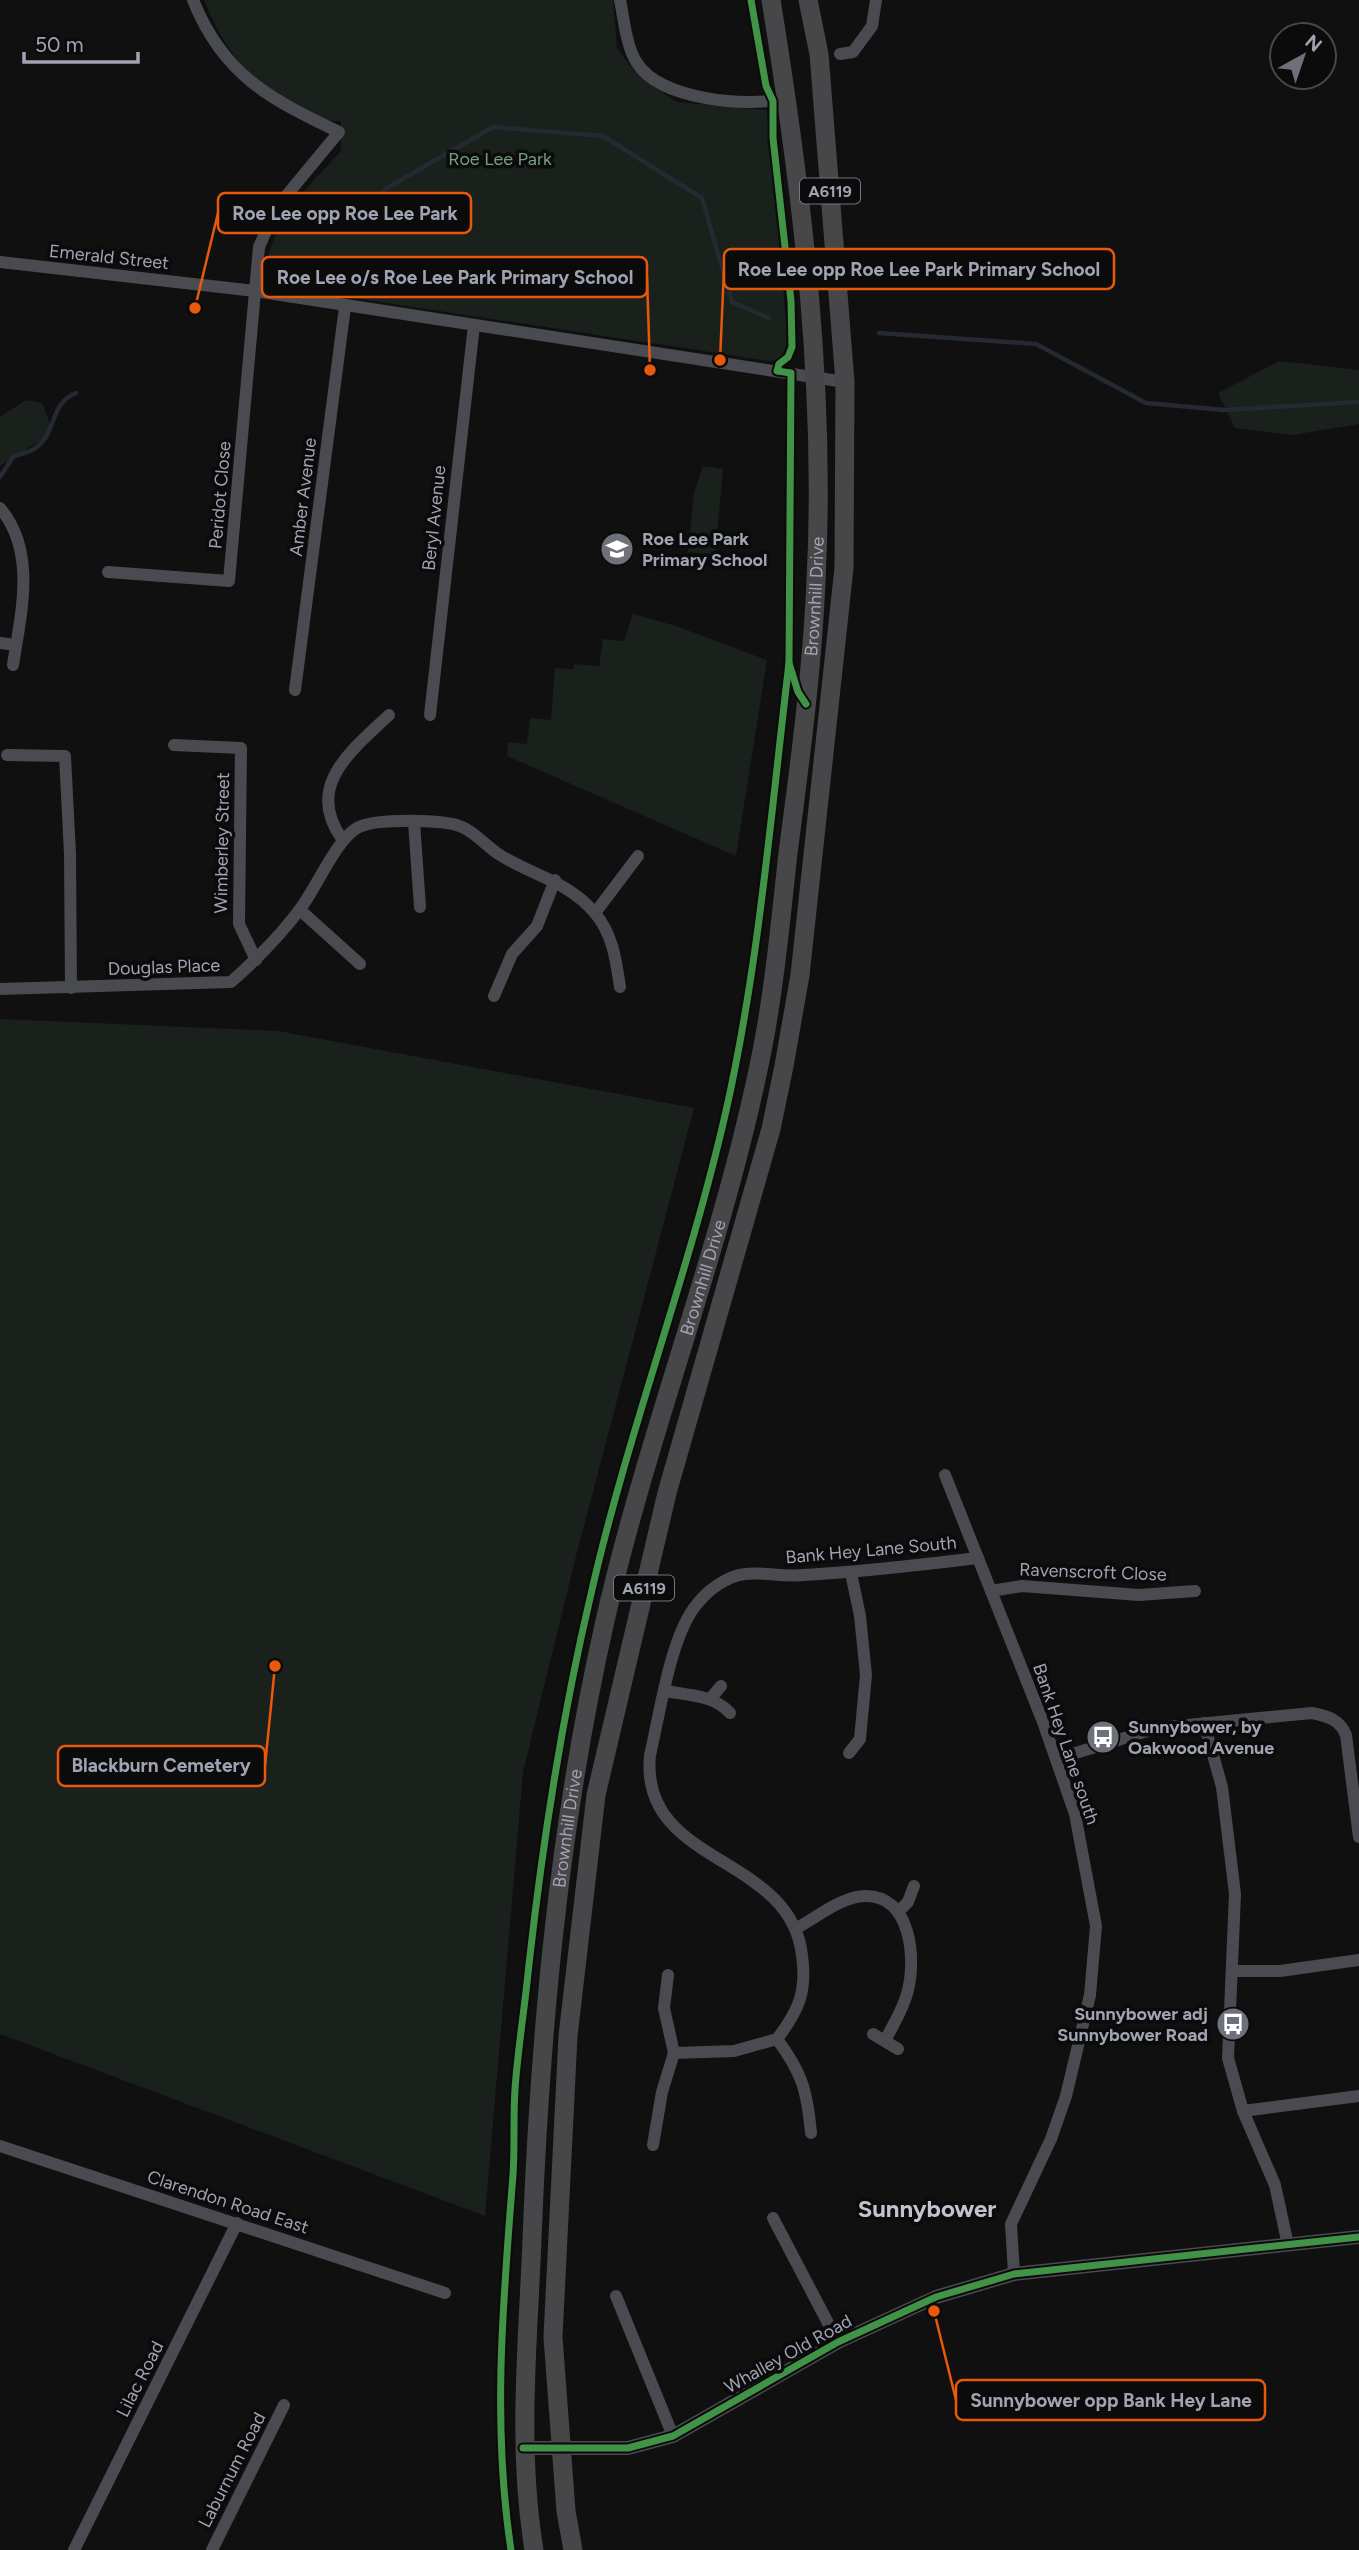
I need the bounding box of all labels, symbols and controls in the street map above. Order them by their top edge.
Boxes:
scale bar [24,21,138,65]
north arrow [1268,21,1338,91]
text: N [1301,30,1327,57]
text: 50 m [35,32,84,57]
park label: Roe Lee Park [448,148,552,170]
road number: A6119 [800,178,860,204]
callout: Roe Lee opp Roe Lee Park [218,193,471,233]
text: Roe Lee opp Roe Lee Park [232,202,458,225]
street label: Emerald Street [48,240,170,274]
callout: Roe Lee opp Roe Lee Park Primary School [724,249,1114,289]
callout: Roe Lee o/s Roe Lee Park Primary School [262,257,647,297]
text: Roe Lee opp Roe Lee Park Primary School [738,258,1100,281]
text: Roe Lee o/s Roe Lee Park Primary School [277,266,633,289]
street label: Amber Avenue [285,436,321,558]
street label: Peridot Close [204,440,236,550]
street label: Beryl Avenue [418,464,450,572]
place label: Roe Lee Park Primary School [642,528,767,571]
school or university icon: Roe Lee Park Primary School [598,530,636,568]
street label: Brownhill Drive [800,536,829,657]
street label: Wimberley Street [210,772,234,914]
street label: Douglas Place [107,954,221,980]
street label: Brownhill Drive [675,1217,731,1338]
street label: Bank Hey Lane South [785,1532,957,1568]
street label: Ravenscroft Close [1019,1558,1167,1586]
road number: A6119 [614,1576,674,1600]
street label: Bank Hey Lane south [1028,1661,1104,1827]
place label: Sunnybower, by Oakwood Avenue [1128,1716,1274,1759]
bus stop icon: Sunnybower, by Oakwood Avenue [1084,1718,1122,1756]
callout: Blackburn Cemetery [58,1746,265,1786]
text: Blackburn Cemetery [71,1754,251,1777]
street label: Brownhill Drive [548,1767,587,1889]
place label: Sunnybower adj Sunnybower Road [1057,2003,1208,2046]
bus stop icon: Sunnybower adj Sunnybower Road [1214,2005,1252,2043]
street label: Clarendon Road East [144,2166,312,2239]
district label: Sunnybower [858,2194,996,2223]
street label: Whalley Old Road [720,2310,856,2398]
street label: Lilac Road [112,2337,168,2421]
callout: Sunnybower opp Bank Hey Lane [956,2380,1265,2420]
text: Sunnybower opp Bank Hey Lane [970,2389,1252,2412]
street label: Laburnum Road [193,2409,271,2531]

